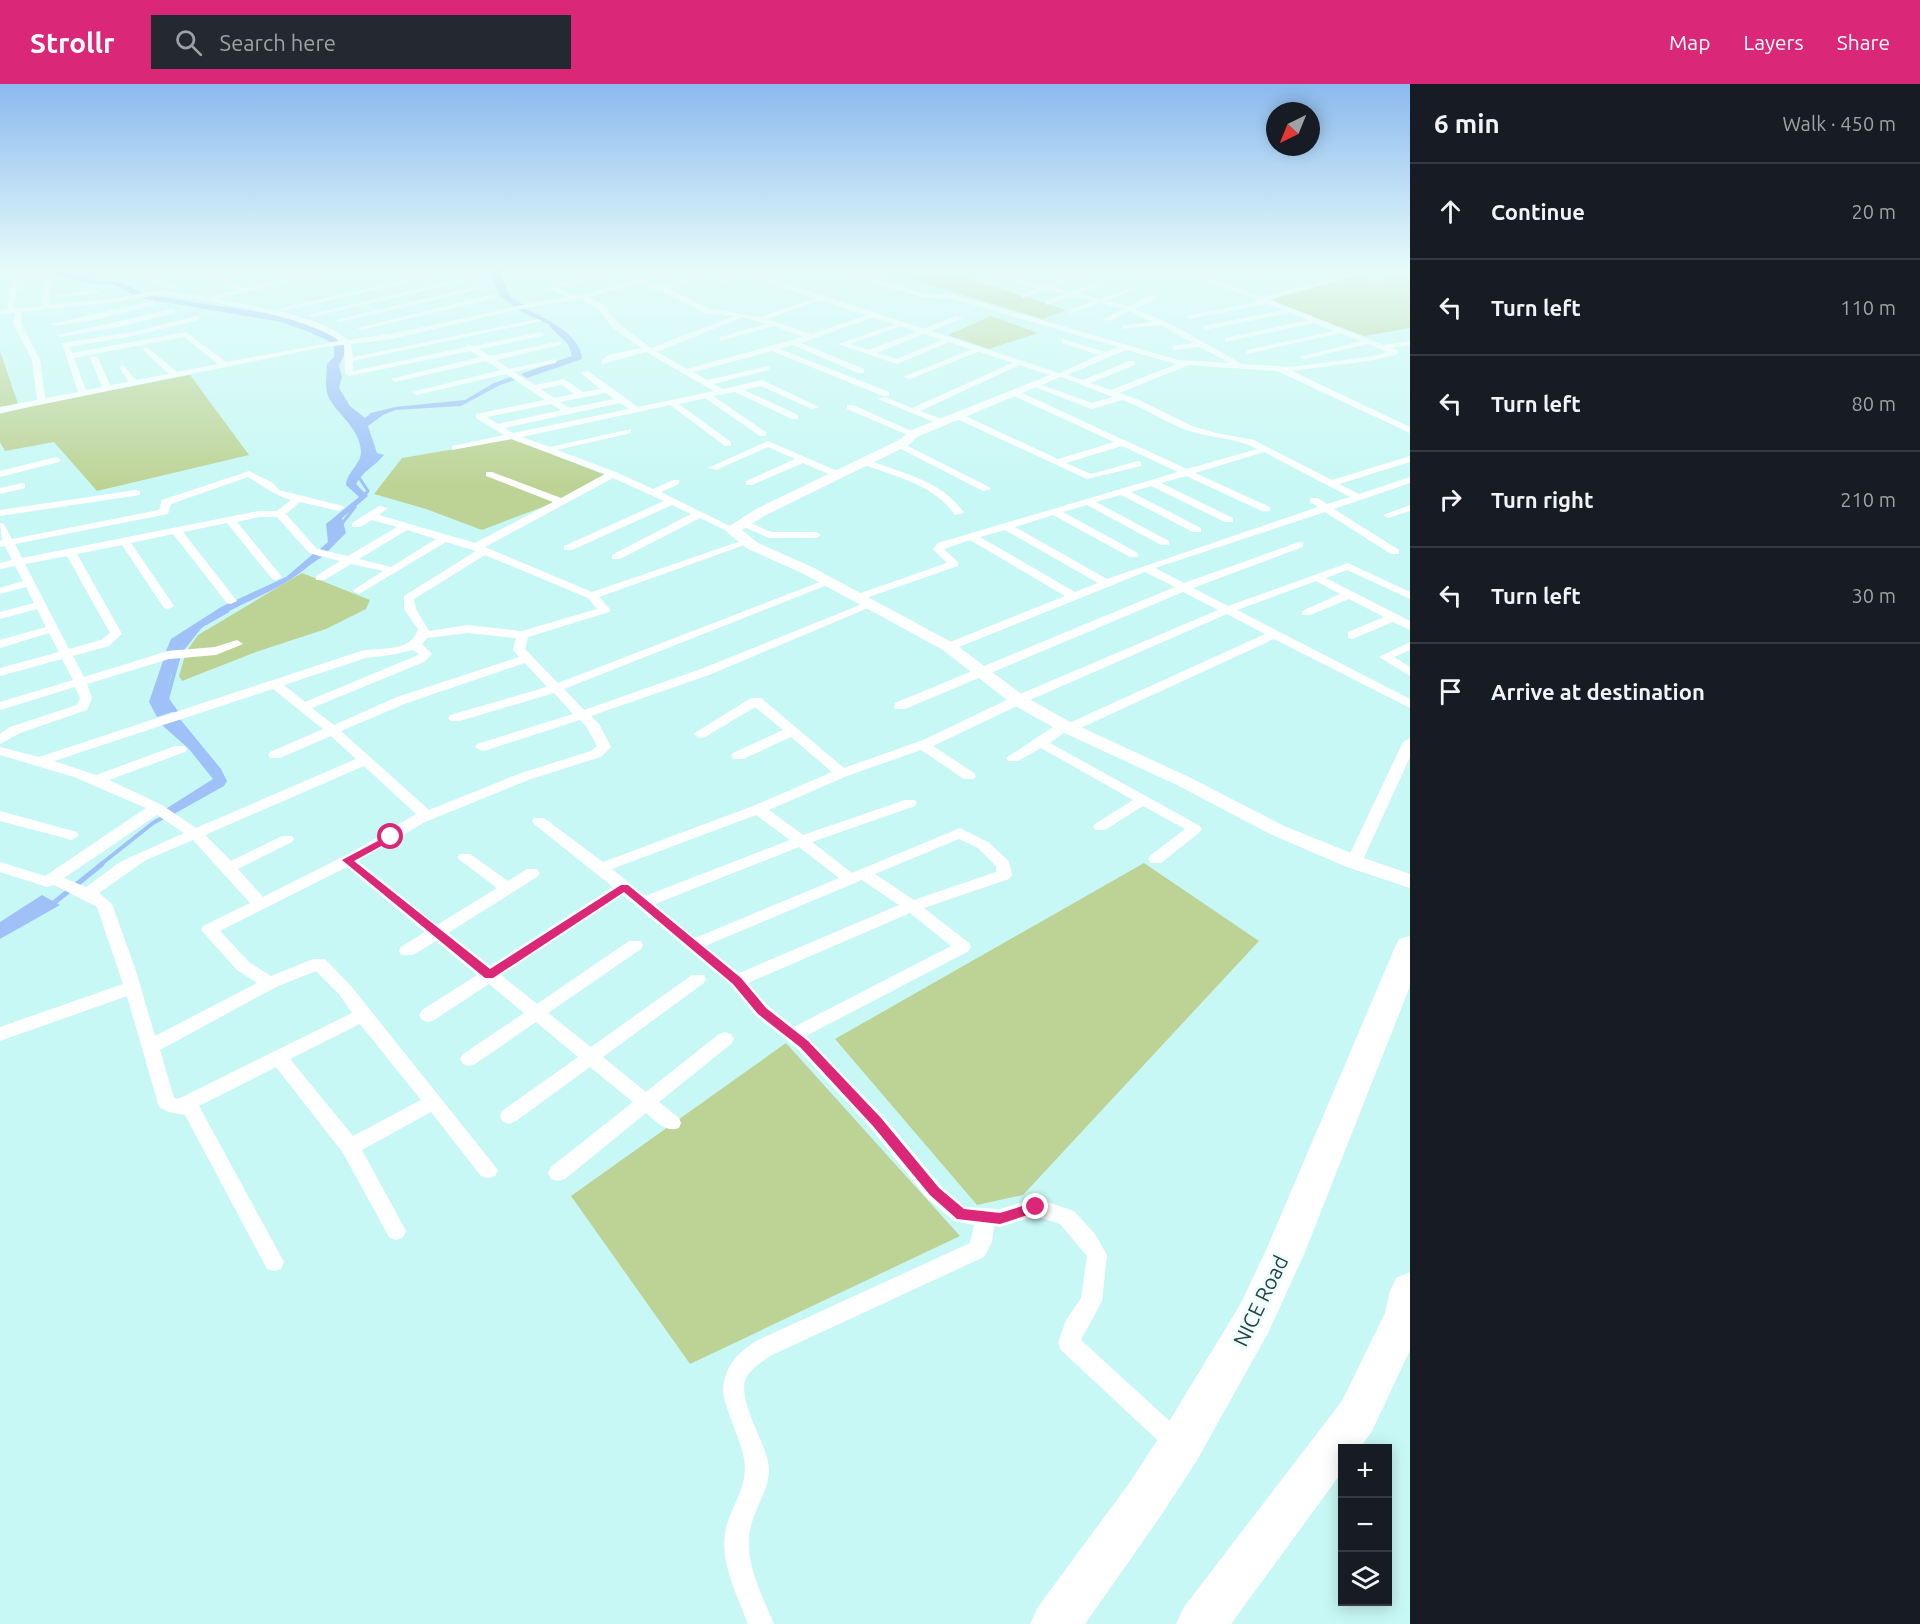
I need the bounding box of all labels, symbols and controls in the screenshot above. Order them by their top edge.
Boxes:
search box [151,15,571,69]
icon: search [172,26,205,59]
text: Strollr [30,27,115,58]
text: Search here [220,30,336,55]
text: Map [1669,30,1710,54]
text: Layers [1743,30,1804,54]
text: Share [1837,30,1890,54]
north arrow [1266,102,1320,156]
text: 6 min [1434,109,1500,138]
text: Walk · 450 m [1783,112,1896,135]
icon: ahead [1434,195,1467,228]
text: Continue [1491,199,1585,224]
text: 20 m [1852,200,1896,223]
icon: left [1434,291,1467,324]
text: Turn left [1491,295,1581,320]
text: 110 m [1840,296,1896,319]
icon: left [1434,387,1467,420]
text: Turn left [1491,391,1581,416]
text: 80 m [1852,392,1896,415]
icon: right [1434,483,1467,516]
text: Turn right [1491,487,1593,512]
text: 210 m [1840,488,1896,511]
icon: left [1434,579,1467,612]
text: Turn left [1491,583,1581,608]
text: 30 m [1852,584,1896,607]
icon: arrive [1434,675,1467,708]
text: Arrive at destination [1491,679,1705,704]
route start [377,823,403,849]
route end [1022,1193,1048,1219]
street label: NICE Road [1228,1251,1292,1350]
map controls [1338,1444,1392,1606]
button: + [1338,1444,1392,1498]
button: − [1338,1498,1392,1552]
button: layers [1338,1552,1392,1606]

